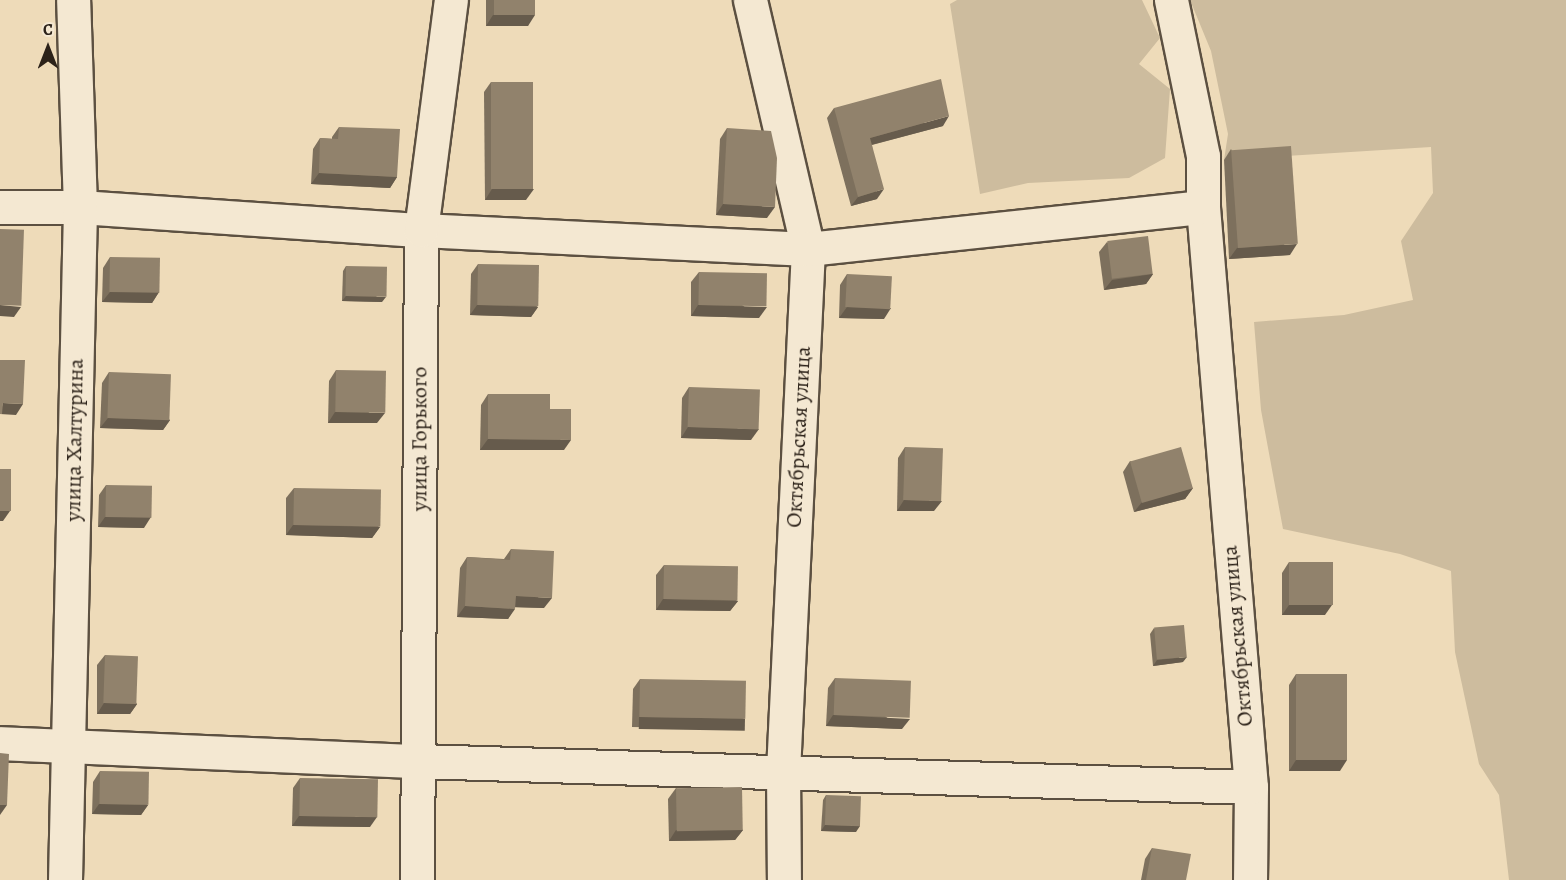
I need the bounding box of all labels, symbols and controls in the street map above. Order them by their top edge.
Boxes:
north arrow [18,18,78,78]
text: С [43,19,53,41]
street label: Октябрьская улица [781,346,817,528]
street label: улица Халтурина [60,358,90,522]
street label: улица Горького [407,367,433,511]
street label: Октябрьская улица [1217,544,1259,728]

